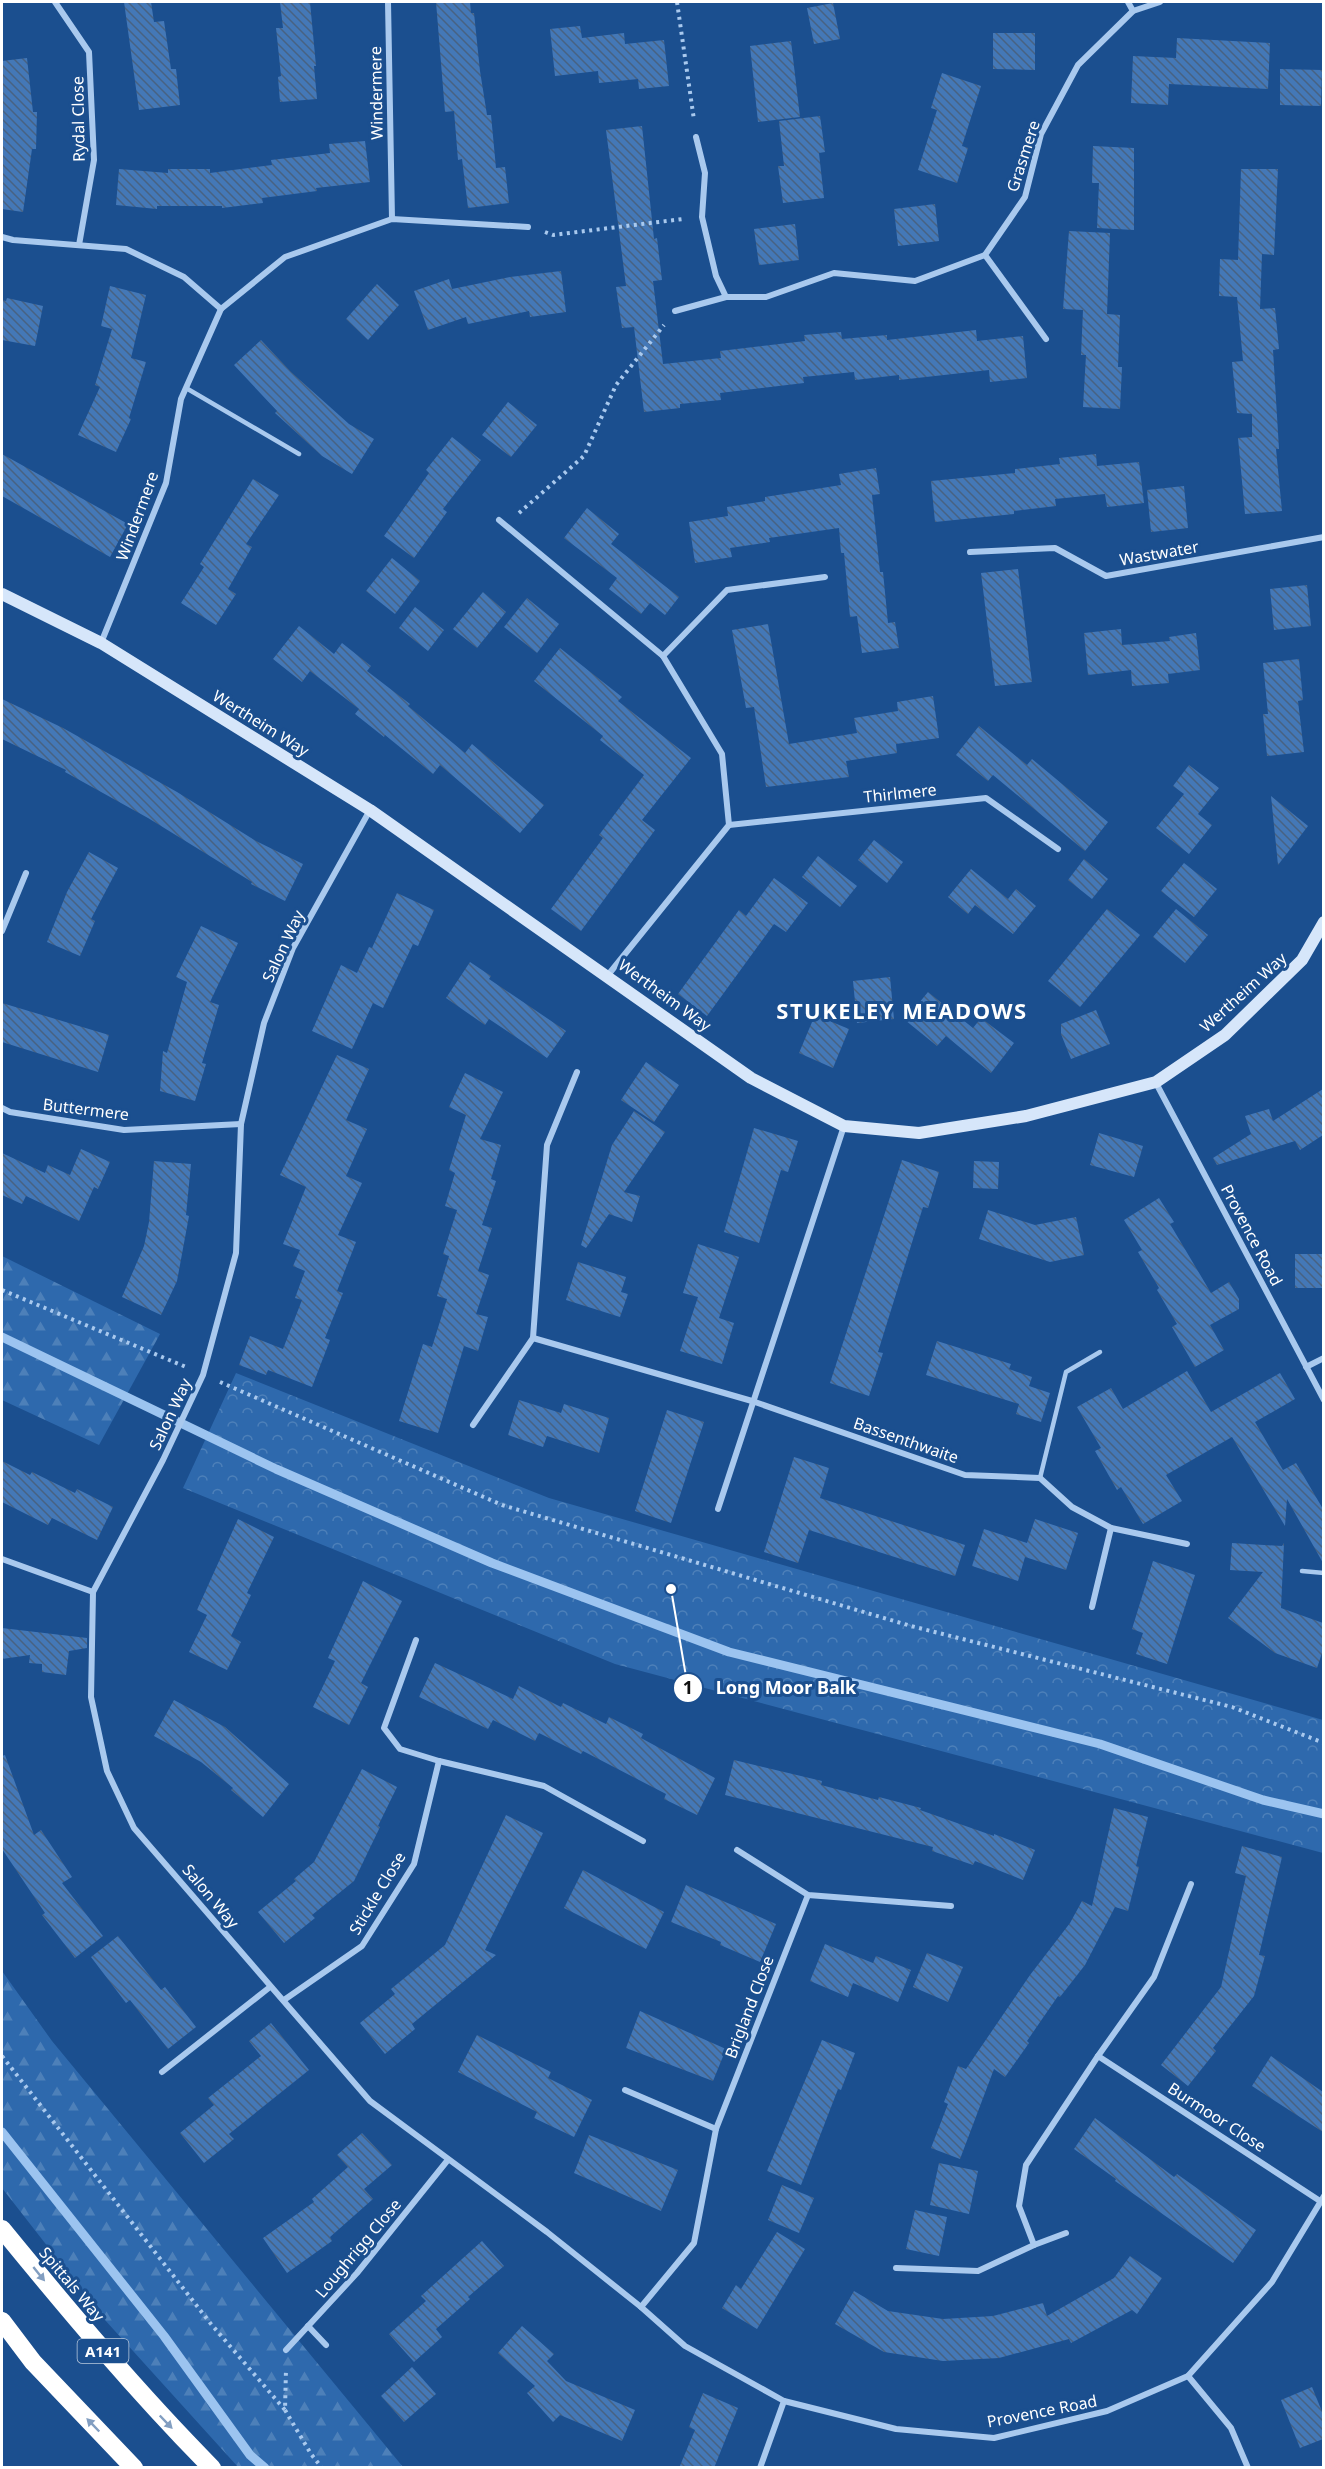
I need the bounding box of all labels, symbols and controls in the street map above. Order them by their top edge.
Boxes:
street label: Windermere [364,46,388,140]
street label: Rydal Close [66,76,90,162]
street label: Grasmere [1001,117,1045,195]
street label: Windermere [111,468,163,564]
street label: Wastwater [1118,535,1201,571]
street label: Wertheim Way [209,685,314,762]
street label: Thirlmere [863,778,937,808]
street label: Salon Way [257,906,310,986]
street label: Wertheim Way [1195,947,1292,1037]
street label: Wertheim Way [614,954,717,1037]
district label: STUKELEY MEADOWS [776,995,1028,1025]
street label: Buttermere [42,1093,130,1125]
street label: Provence Road [1216,1181,1288,1289]
street label: Salon Way [144,1374,197,1454]
street label: Bassenthwaite [851,1412,961,1468]
callout: Long Moor Balk [673,1670,868,1706]
text: 1 [683,1675,693,1699]
text: Long Moor Balk [716,1675,857,1699]
street label: Stickle Close [344,1848,410,1938]
street label: Salon Way [178,1859,245,1933]
street label: Brigland Close [719,1952,779,2062]
street label: Burmoor Close [1164,2077,1270,2157]
street label: Loughrigg Close [310,2194,406,2302]
street label: Spittals Way [34,2242,110,2327]
one-way arrow [32,2266,45,2282]
road number: A141 [78,2339,128,2363]
street label: Provence Road [985,2390,1099,2432]
one-way arrow [159,2414,173,2429]
one-way arrow [87,2418,101,2432]

